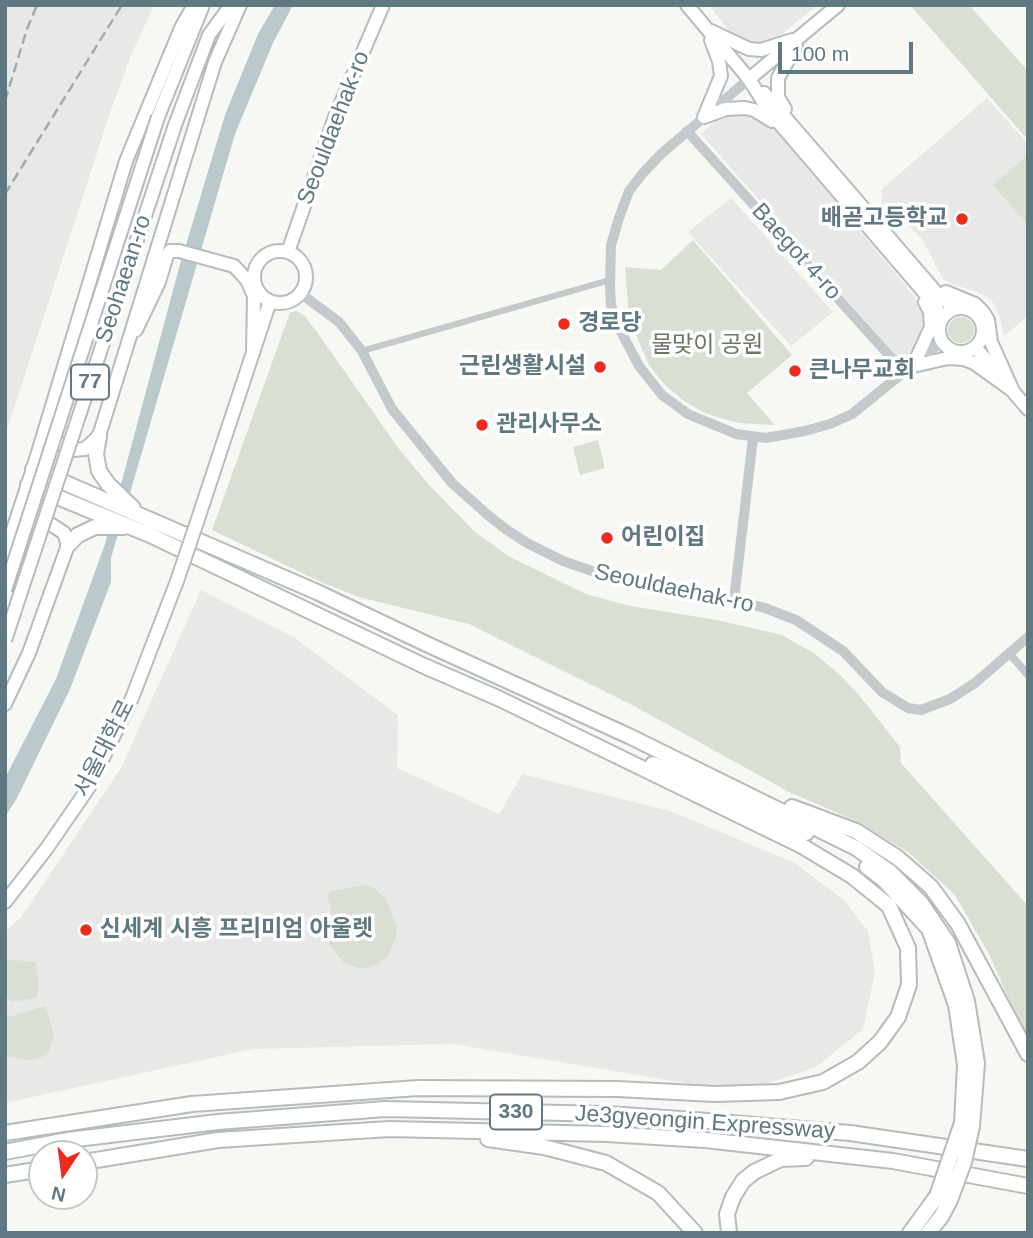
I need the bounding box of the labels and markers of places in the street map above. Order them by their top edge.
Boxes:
place label: 배곧고등학교 [821,205,948,233]
marker: 배곧고등학교 [954,211,970,227]
place label: 경로당 [578,310,641,338]
marker: 경로당 [556,316,572,332]
place label: 근린생활시설 [459,353,586,381]
place label: 큰나무교회 [809,357,915,385]
marker: 근린생활시설 [592,359,608,375]
marker: 큰나무교회 [787,363,803,379]
place label: 관리사무소 [496,411,602,439]
marker: 관리사무소 [474,417,490,433]
place label: 어린이집 [621,524,706,552]
marker: 어린이집 [599,530,615,546]
place label: 신세계 시흥 프리미엄 아울렛 [100,916,373,944]
marker: 신세계 시흥 프리미엄 아울렛 [78,922,94,938]

